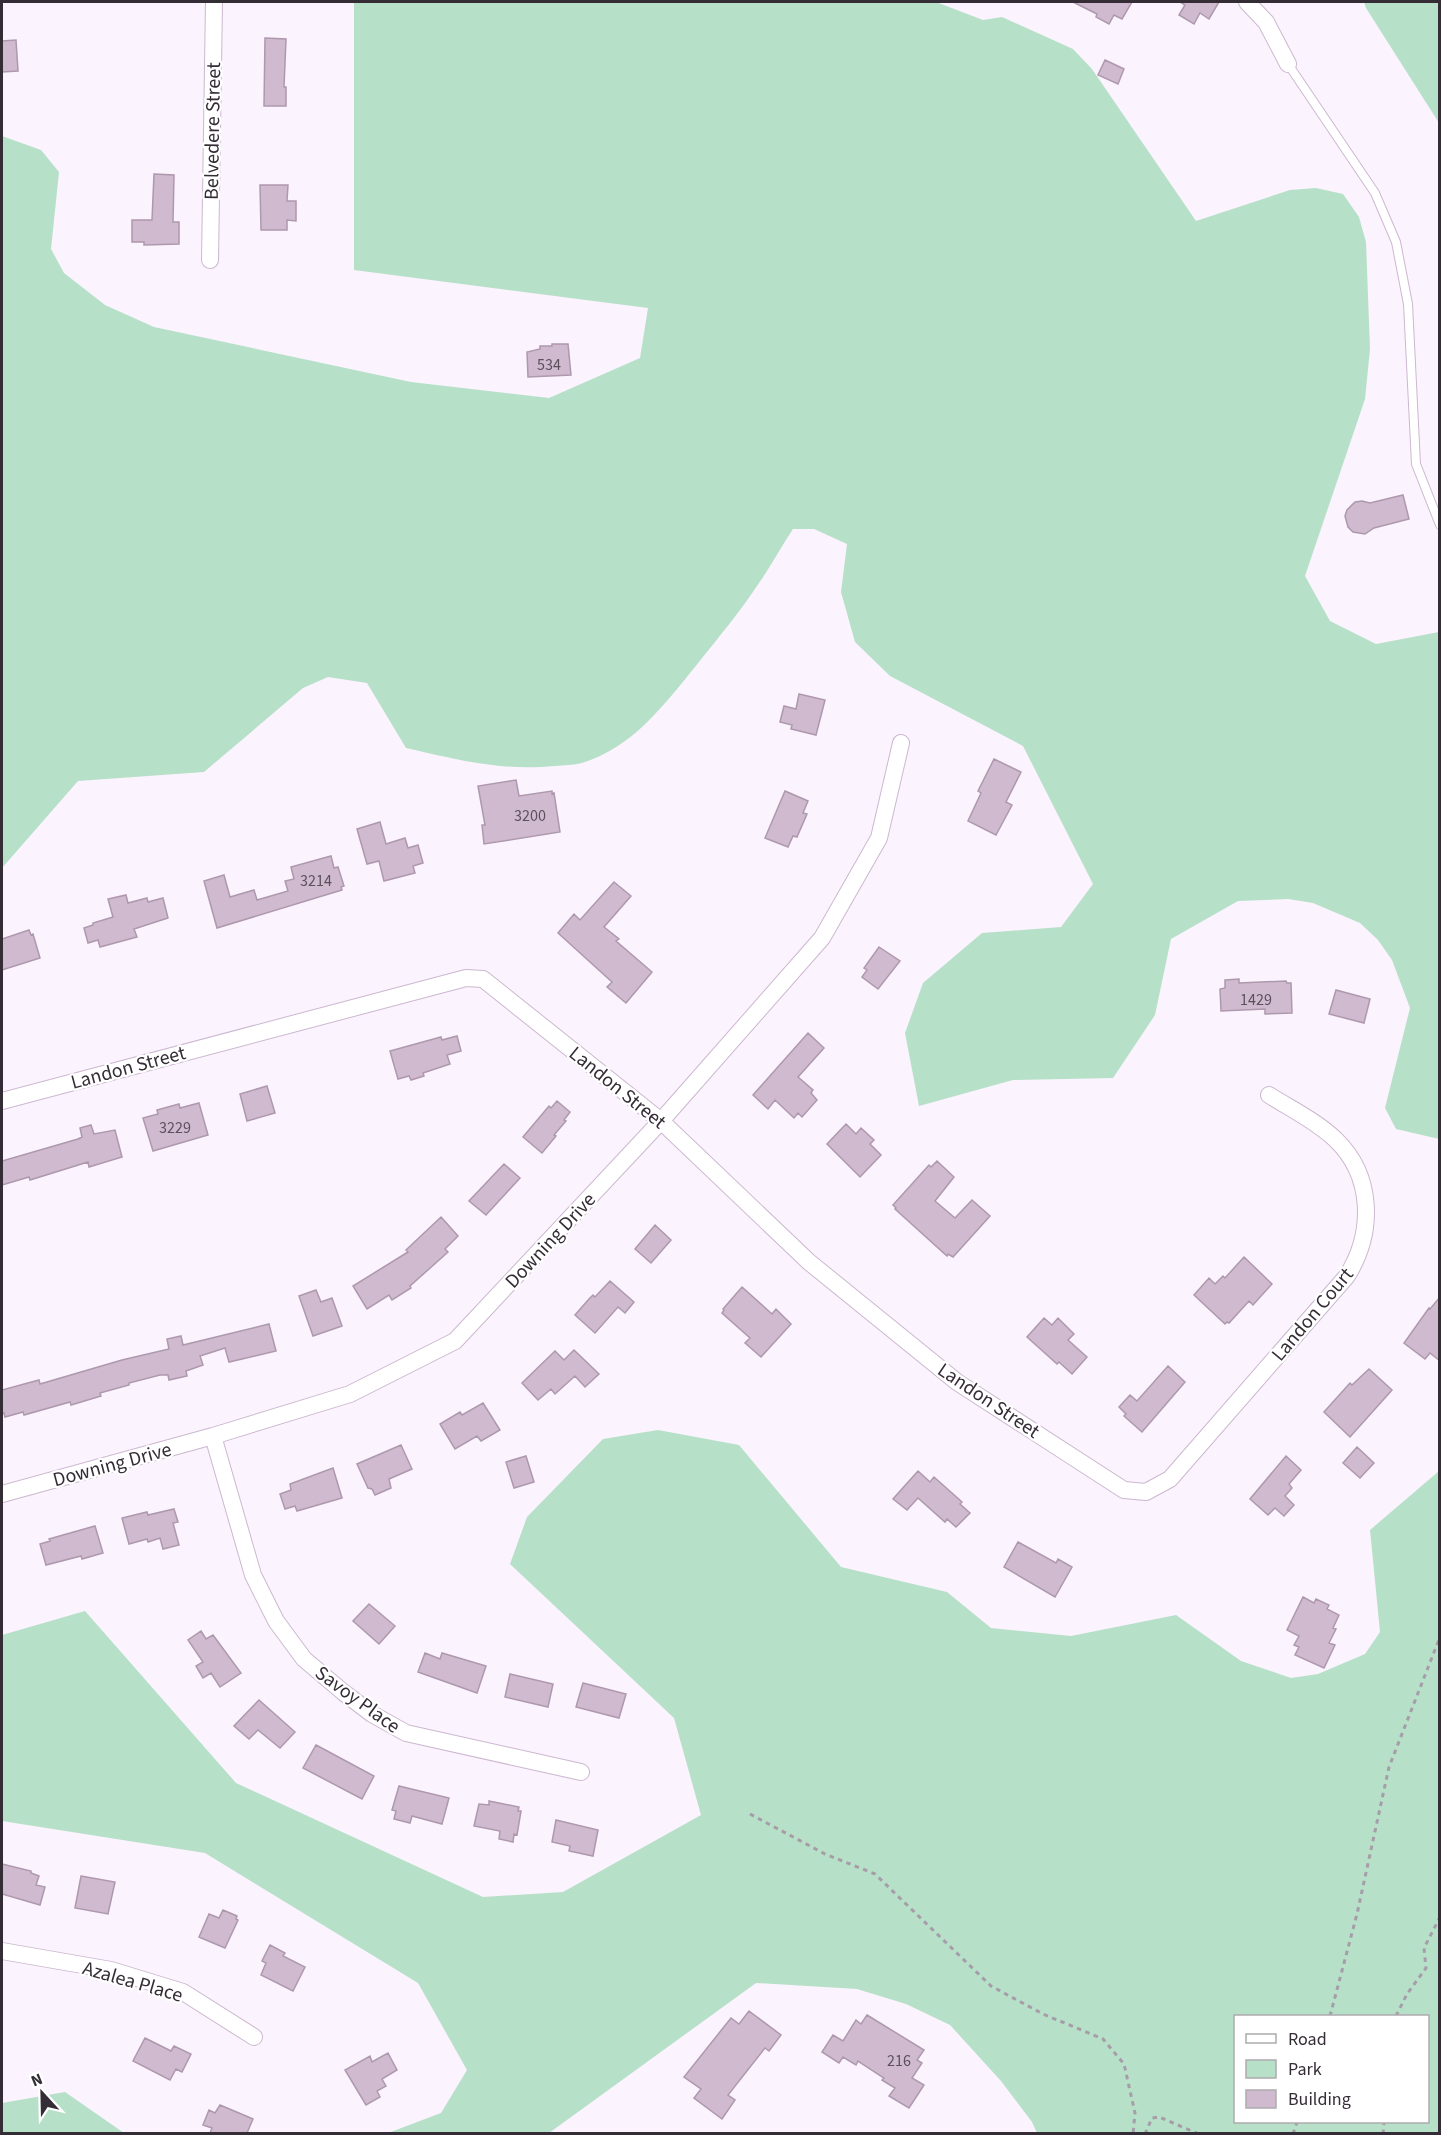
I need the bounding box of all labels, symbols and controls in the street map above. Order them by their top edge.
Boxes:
street label: Belvedere Street [198,62,228,200]
house number: 534 [537,354,561,376]
house number: 3200 [514,805,546,827]
house number: 3214 [300,870,332,892]
house number: 1429 [1240,989,1272,1011]
street label: Landon Street [68,1039,189,1097]
street label: Landon Street [563,1040,672,1136]
house number: 3229 [159,1117,191,1139]
street label: Downing Drive [499,1187,603,1295]
street label: Landon Court [1265,1262,1360,1367]
street label: Landon Street [932,1356,1045,1445]
street label: Downing Drive [50,1436,175,1494]
street label: Savoy Place [309,1659,406,1740]
street label: Azalea Place [79,1954,186,2010]
legend [1234,2015,1429,2123]
text: Road [1288,2027,1327,2052]
house number: 216 [887,2050,911,2072]
text: Park [1288,2057,1322,2082]
north arrow [12,2063,72,2123]
text: N [28,2068,46,2092]
text: Building [1288,2087,1351,2112]

